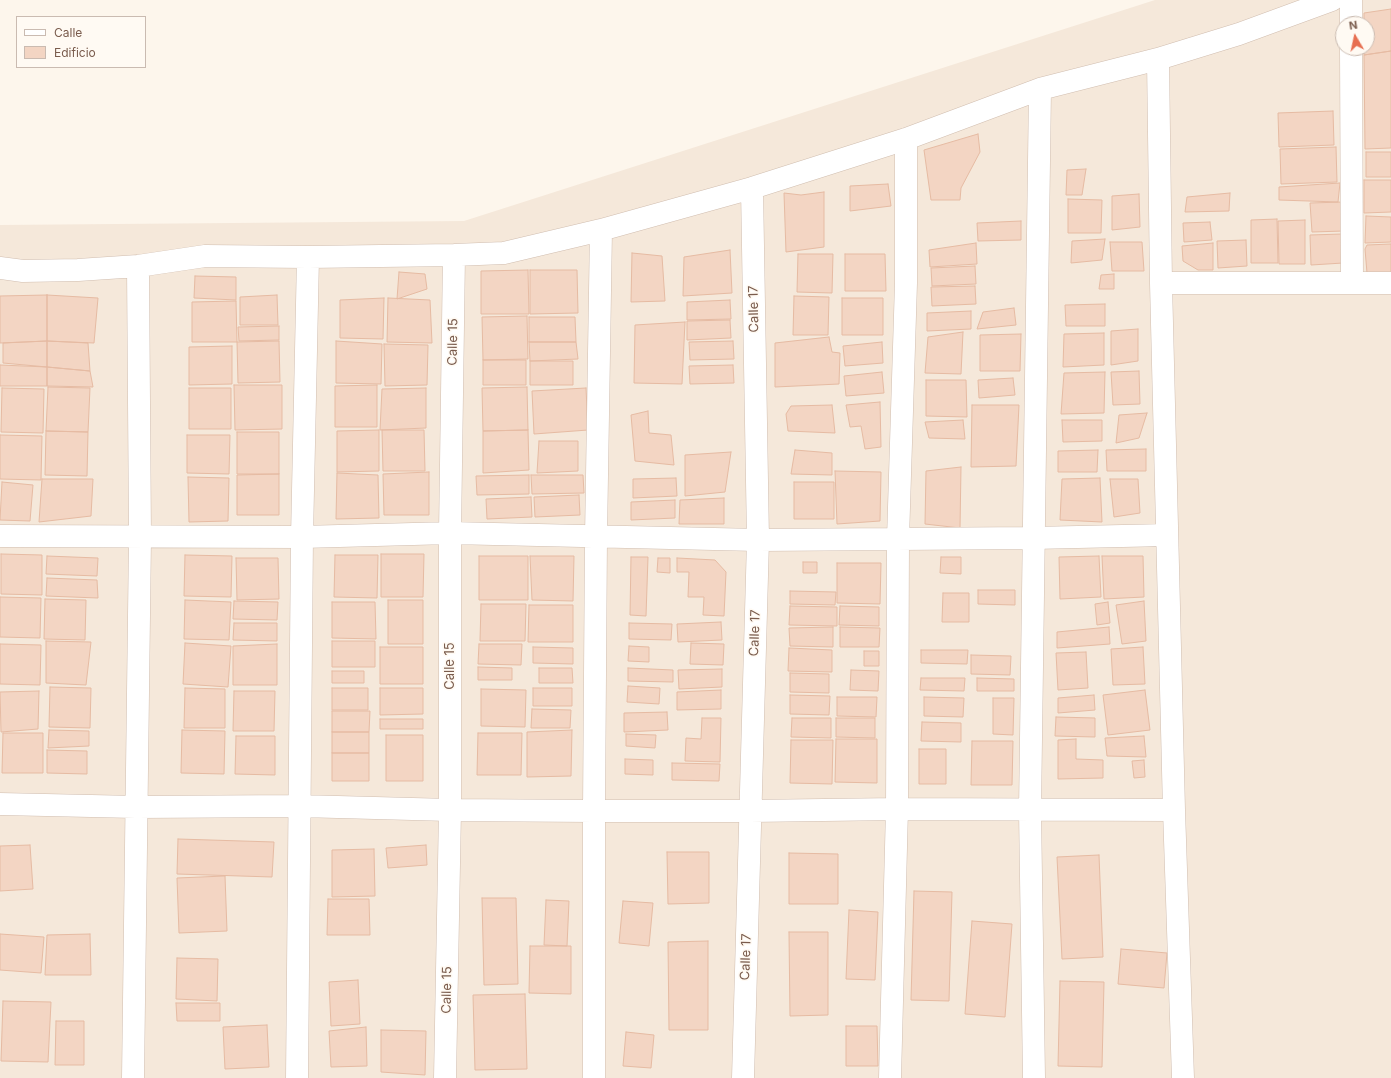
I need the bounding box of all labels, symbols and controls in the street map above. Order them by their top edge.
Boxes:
legend [16,16,146,68]
north arrow [1335,16,1375,56]
text: N [1348,18,1359,33]
text: Calle [54,25,82,40]
text: Edificio [54,45,96,60]
street label: Calle 17 [746,285,762,333]
street label: Calle 15 [445,318,461,366]
street label: Calle 17 [746,609,764,657]
street label: Calle 15 [442,642,458,690]
street label: Calle 17 [737,933,755,981]
street label: Calle 15 [439,966,455,1014]

